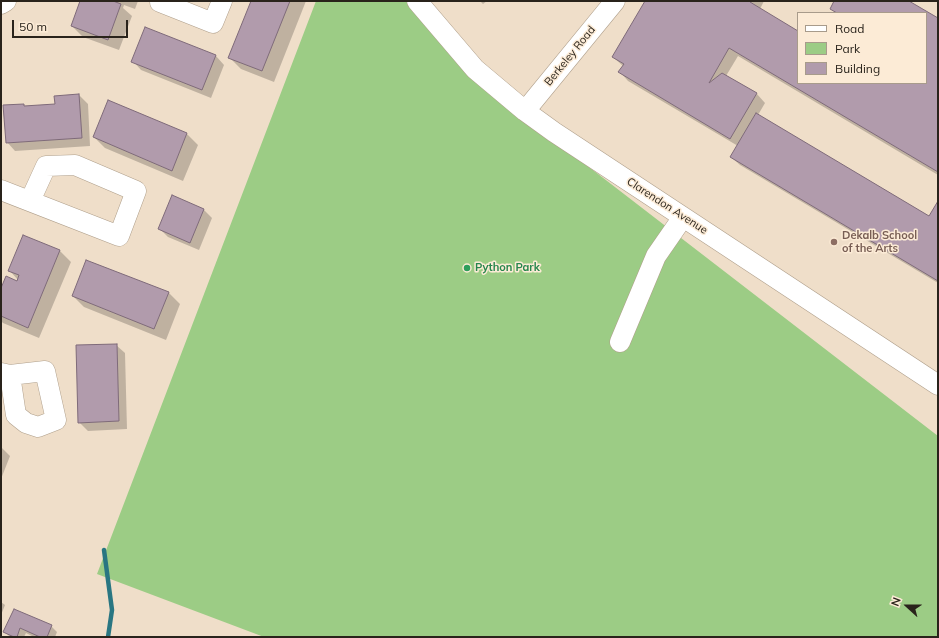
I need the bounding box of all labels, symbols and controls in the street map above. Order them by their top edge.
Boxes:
scale bar [14,12,130,38]
legend [797,12,927,84]
text: 50 m [19,19,47,34]
text: Road [835,21,864,36]
street label: Berkeley Road [542,23,598,89]
text: Park [835,41,860,56]
text: Building [835,61,880,76]
street label: Clarendon Avenue [624,175,710,237]
place label: Dekalb School of the Arts [842,229,917,255]
marker: Dekalb School of the Arts [829,237,839,247]
place label: Python Park [475,261,540,275]
marker: Python Park [462,263,472,273]
north arrow [887,586,927,626]
text: N [888,595,904,608]

